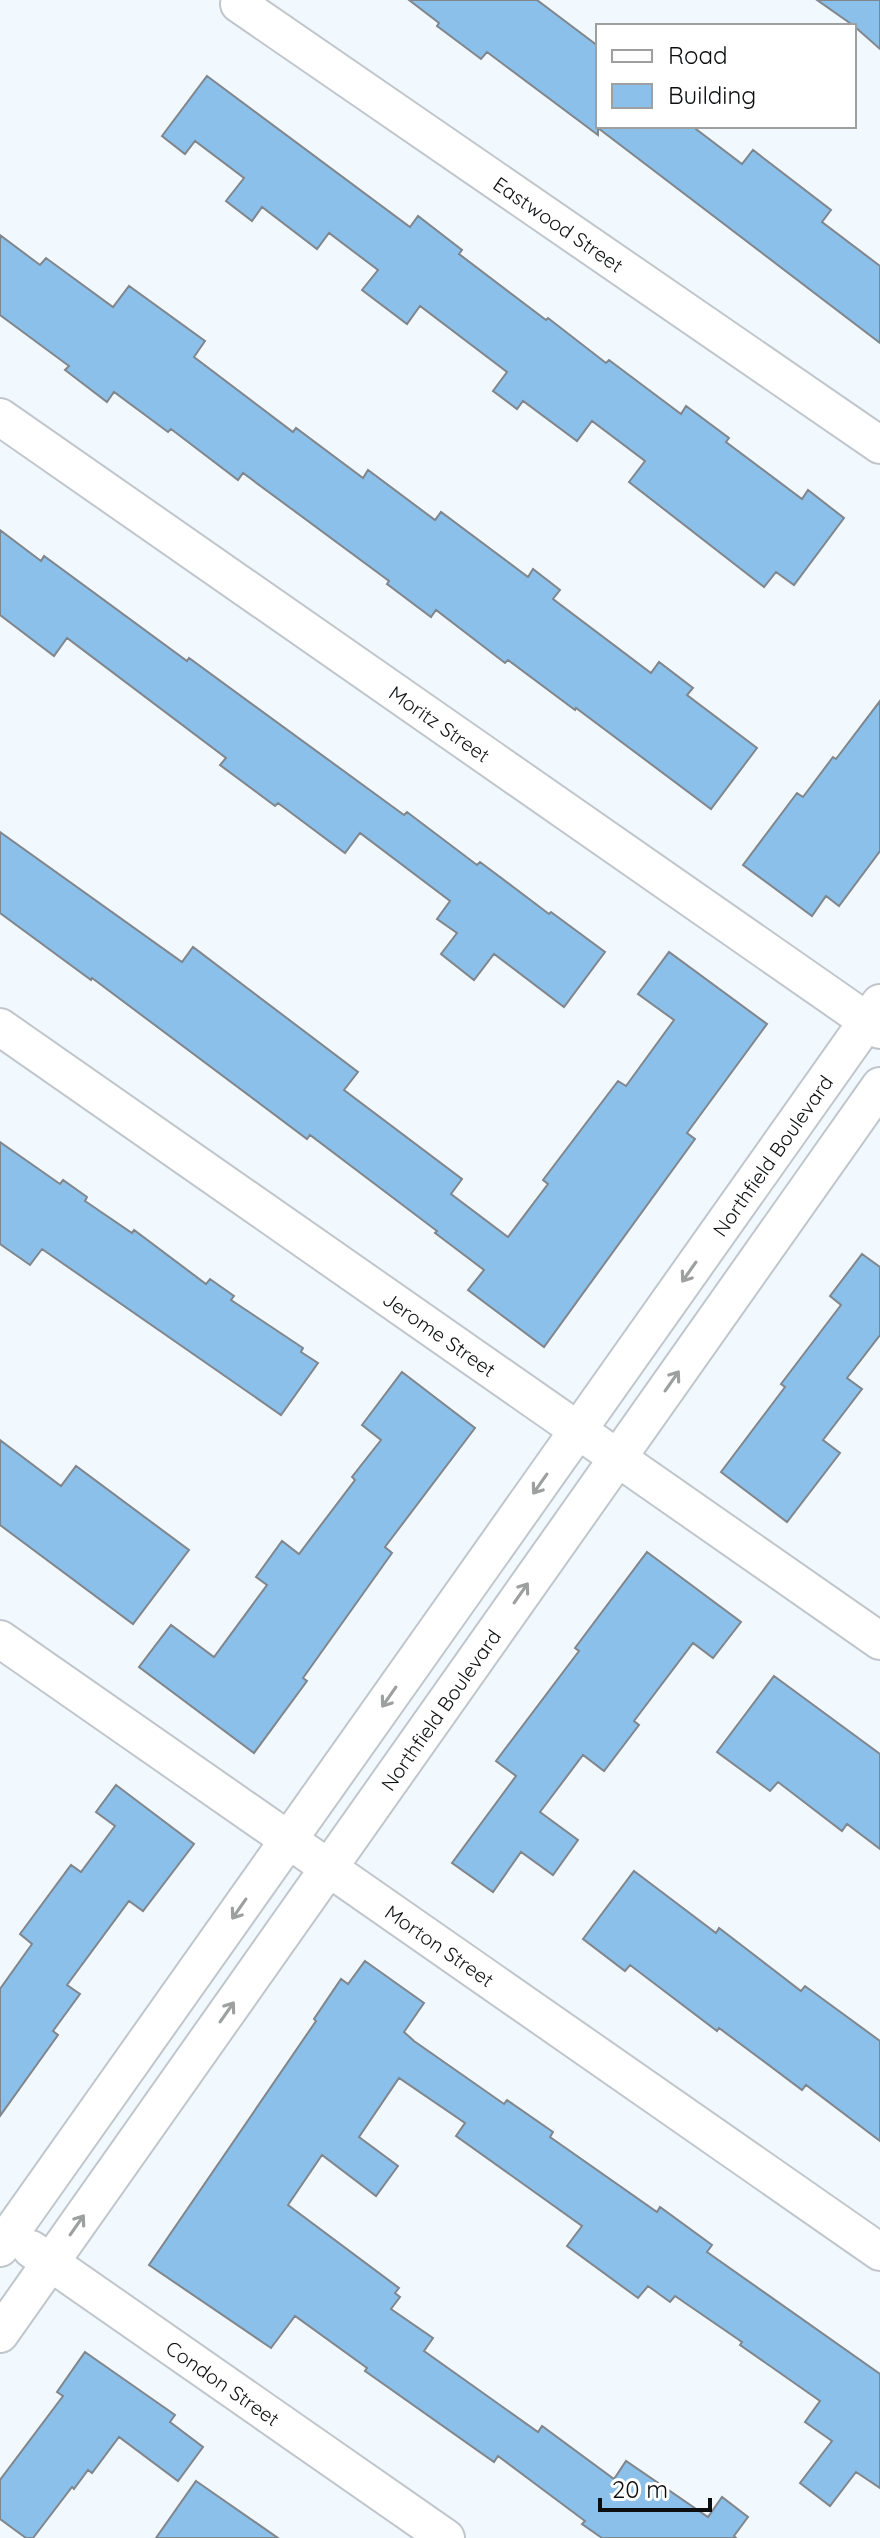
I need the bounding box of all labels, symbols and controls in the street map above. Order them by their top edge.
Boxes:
legend [596,24,856,128]
text: Road [668,40,728,70]
text: Building [668,80,756,110]
street label: Eastwood Street [489,171,629,277]
street label: Moritz Street [385,680,495,767]
street label: Northfield Boulevard [707,1070,838,1241]
one-way arrow [681,1261,698,1282]
street label: Jerome Street [378,1286,501,1382]
one-way arrow [664,1371,680,1393]
one-way arrow [531,1473,548,1495]
one-way arrow [513,1583,530,1605]
street label: Northfield Boulevard [375,1624,506,1795]
one-way arrow [381,1685,397,1707]
one-way arrow [231,1897,247,1919]
street label: Morton Street [381,1899,499,1992]
one-way arrow [218,2002,235,2023]
one-way arrow [69,2214,85,2236]
street label: Condon Street [161,2335,285,2431]
scale bar [600,2462,710,2512]
text: 20 m [612,2474,668,2504]

